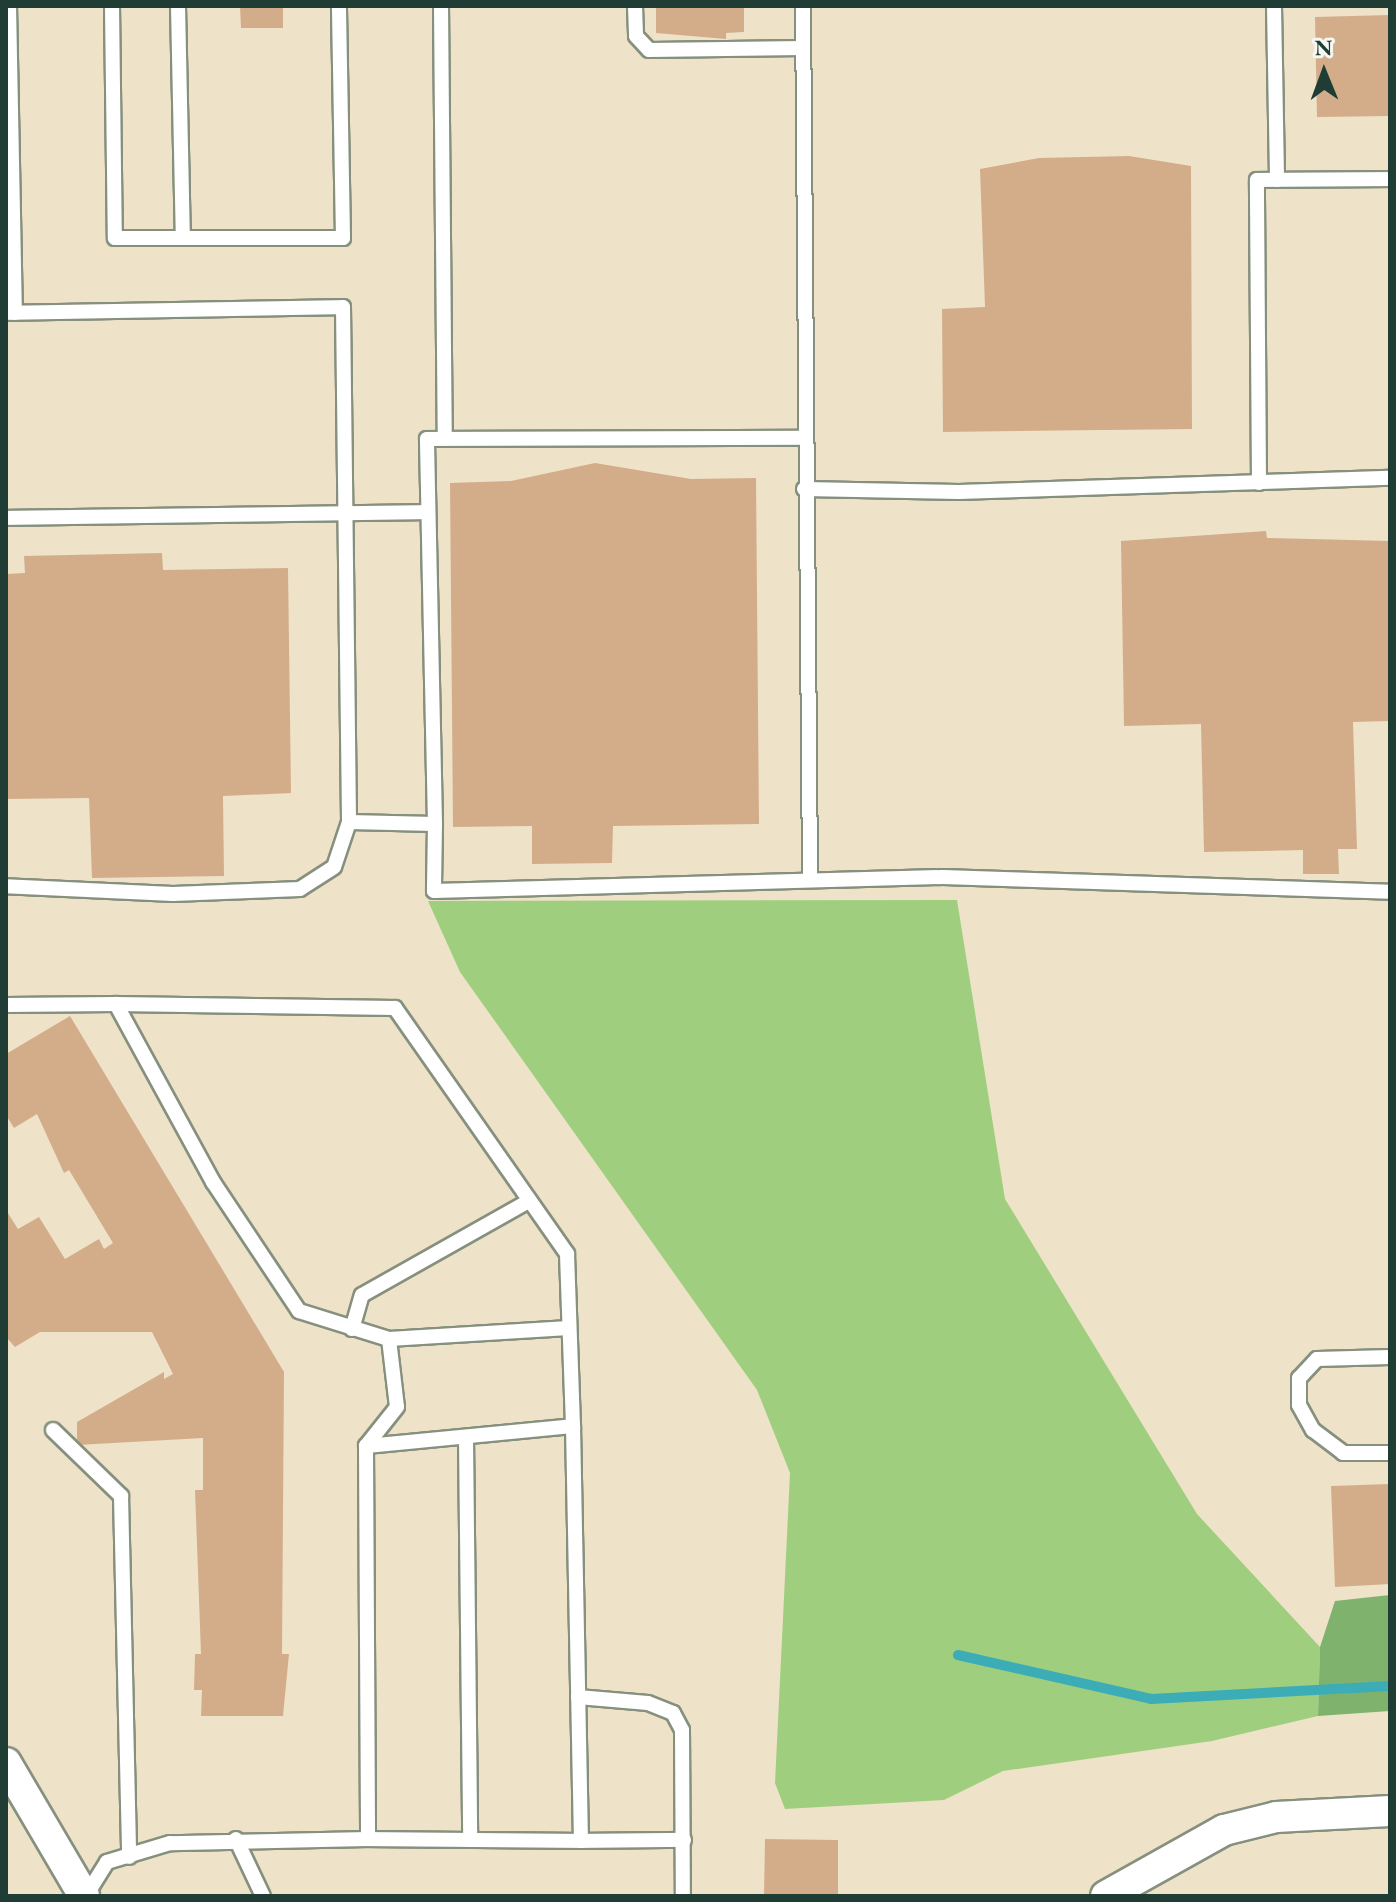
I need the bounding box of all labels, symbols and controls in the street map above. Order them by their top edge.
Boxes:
north arrow [1284,32,1364,112]
text: N [1314,33,1333,62]

